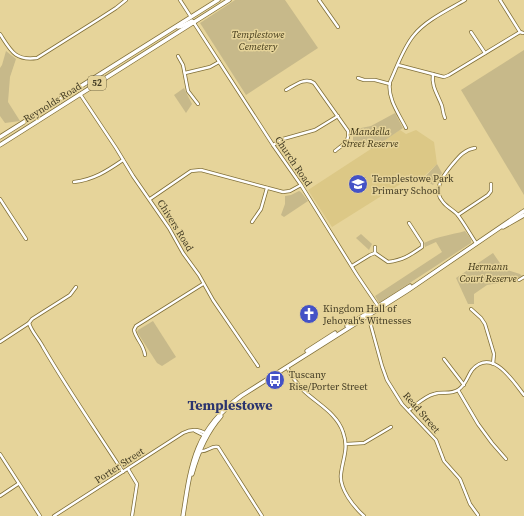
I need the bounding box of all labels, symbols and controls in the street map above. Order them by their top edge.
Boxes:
park label: Templestowe Cemetery [232,28,284,53]
road number: 52 [88,76,106,90]
street label: Reynolds Road [21,79,84,125]
park label: Mandella Street Reserve [342,125,398,150]
street label: Church Road [272,134,315,189]
place label: Templestowe Park Primary School [372,172,454,197]
school or university icon: Templestowe Park Primary School [347,173,369,195]
street label: Chivers Road [155,197,197,254]
park label: Hermann Court Reserve [459,260,517,285]
place label: Kingdom Hall of Jehovah's Witnesses [322,302,411,327]
church icon: Kingdom Hall of Jehovah's Witnesses [298,303,320,325]
place label: Tuscany Rise/Porter Street [289,368,368,393]
bus stop icon: Tuscany Rise/Porter Street [264,369,286,391]
street label: Read Street [400,389,444,436]
district label: Templestowe [187,395,273,415]
street label: Porter Street [92,444,147,486]

